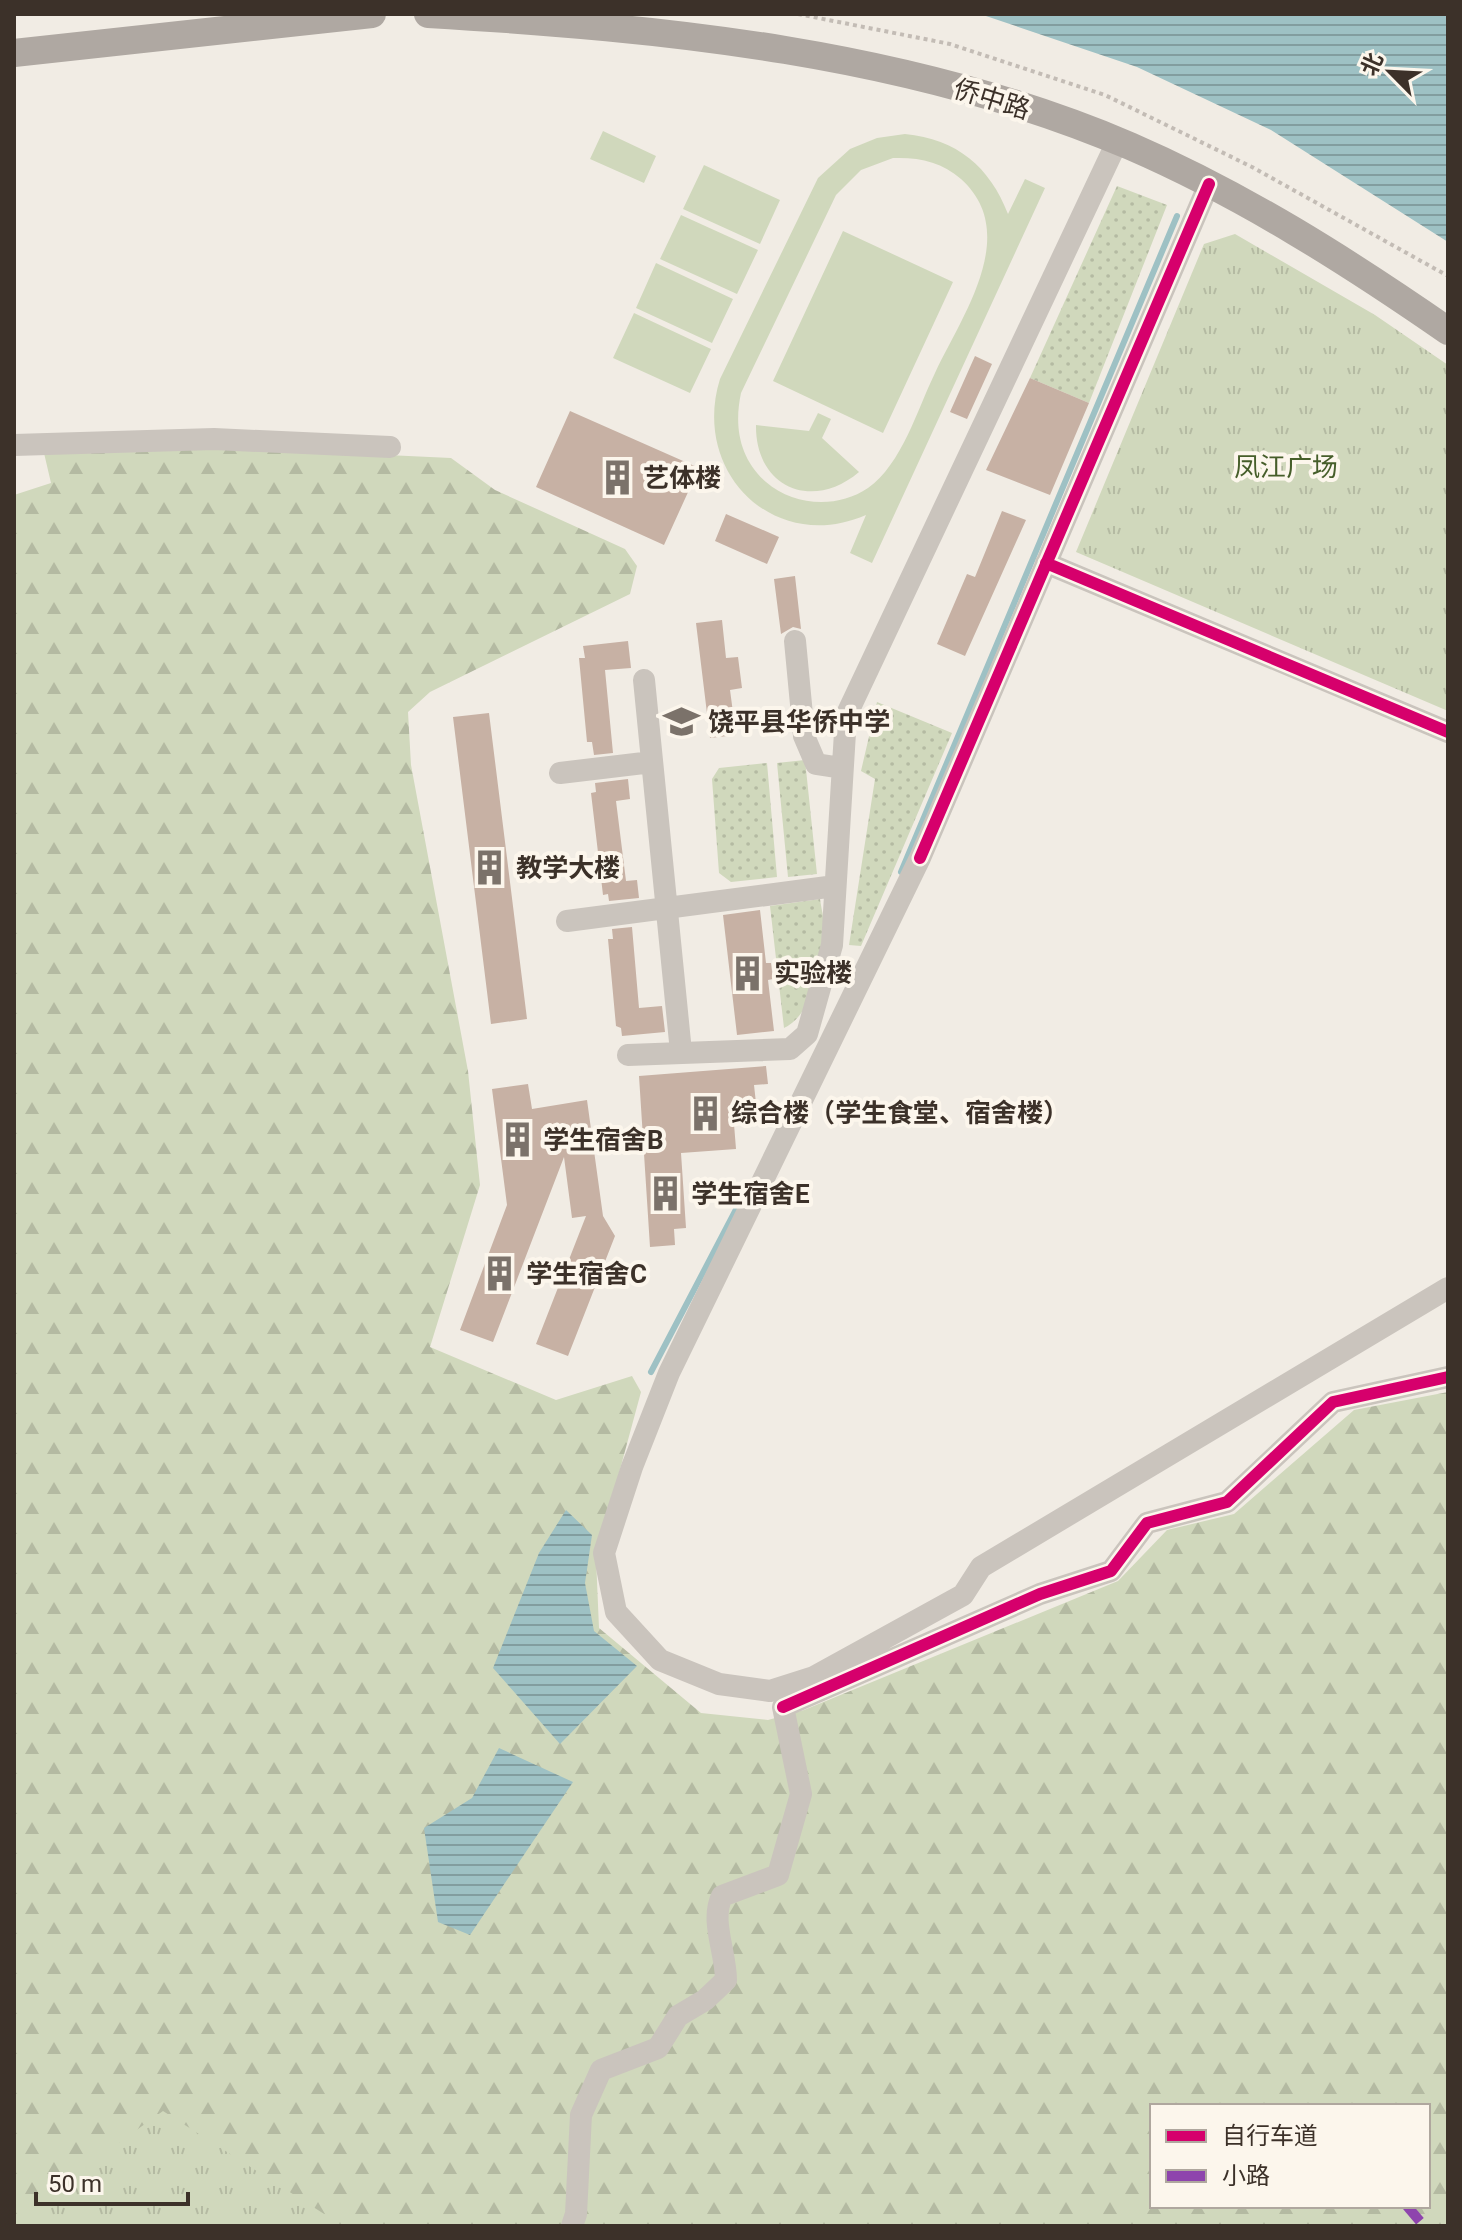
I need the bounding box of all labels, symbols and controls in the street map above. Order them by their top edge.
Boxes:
north arrow [1350,32,1430,112]
text: 北 [1356,49,1388,79]
street label: 侨中路 [950,73,1034,125]
park label: 凤江广场 [1234,452,1338,482]
building icon: 艺体楼 [598,459,636,497]
place label: 艺体楼 [643,463,721,493]
school or university icon: 饶平县华侨中学 [663,703,701,741]
place label: 饶平县华侨中学 [708,707,890,737]
building icon: 教学大楼 [471,849,509,887]
place label: 教学大楼 [516,853,620,883]
building icon: 实验楼 [729,954,767,992]
place label: 实验楼 [774,958,852,988]
building icon: 综合楼（学生食堂、宿舍楼） [686,1094,724,1132]
place label: 综合楼（学生食堂、宿舍楼） [731,1098,1069,1128]
building icon: 学生宿舍B [498,1121,536,1159]
place label: 学生宿舍B [543,1125,664,1155]
building icon: 学生宿舍E [646,1175,684,1213]
place label: 学生宿舍E [691,1179,810,1209]
building icon: 学生宿舍C [481,1255,519,1293]
place label: 学生宿舍C [526,1259,647,1289]
legend [1150,2104,1430,2208]
text: 自行车道 [1222,2122,1318,2150]
scale bar [36,2156,188,2206]
text: 小路 [1222,2162,1270,2190]
text: 50 m [48,2170,102,2198]

